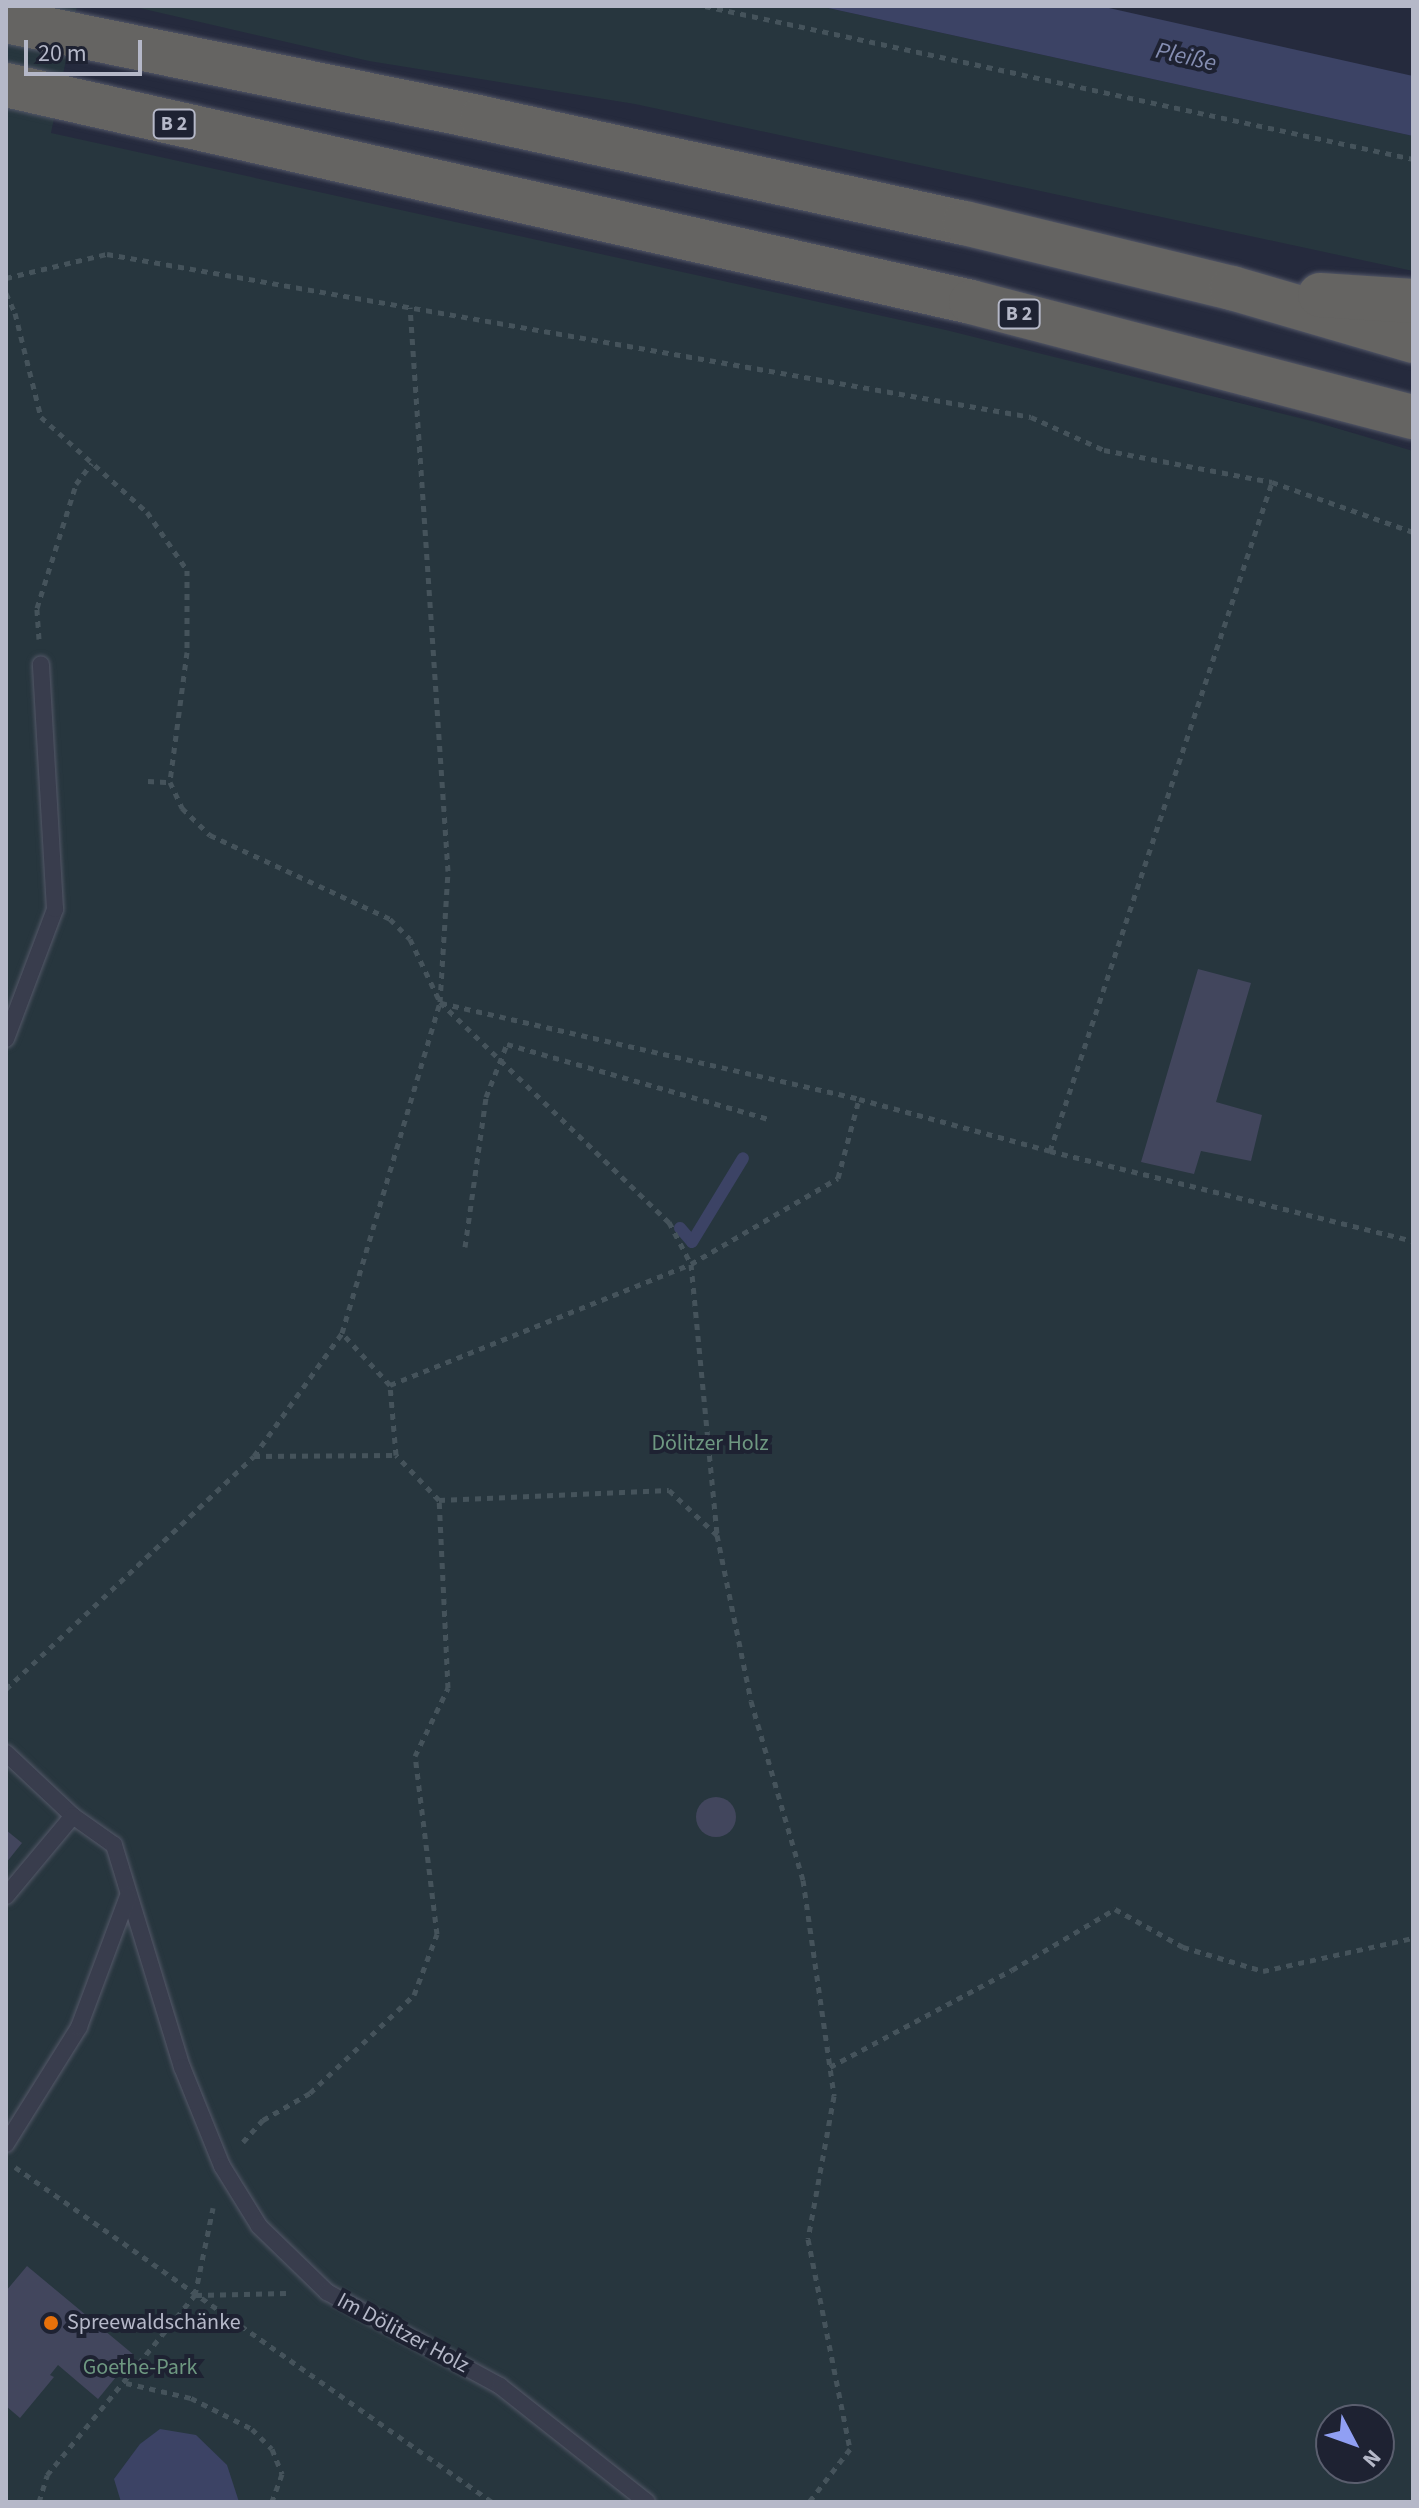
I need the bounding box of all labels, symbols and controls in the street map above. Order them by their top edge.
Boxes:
scale bar [28,24,146,74]
text: 20 m [38,36,87,71]
water label: Pleiße [1153,36,1219,78]
road number: B 2 [152,108,196,140]
road number: B 2 [997,298,1041,330]
park label: Dölitzer Holz [651,1431,769,1457]
street label: Im Dölitzer Holz [333,2287,473,2379]
place label: Spreewaldschänke [67,2310,241,2336]
marker: Spreewaldschänke [42,2314,60,2332]
park label: Goethe-Park [83,2355,197,2381]
north arrow [1315,2404,1395,2484]
text: N [1355,2442,1388,2474]

